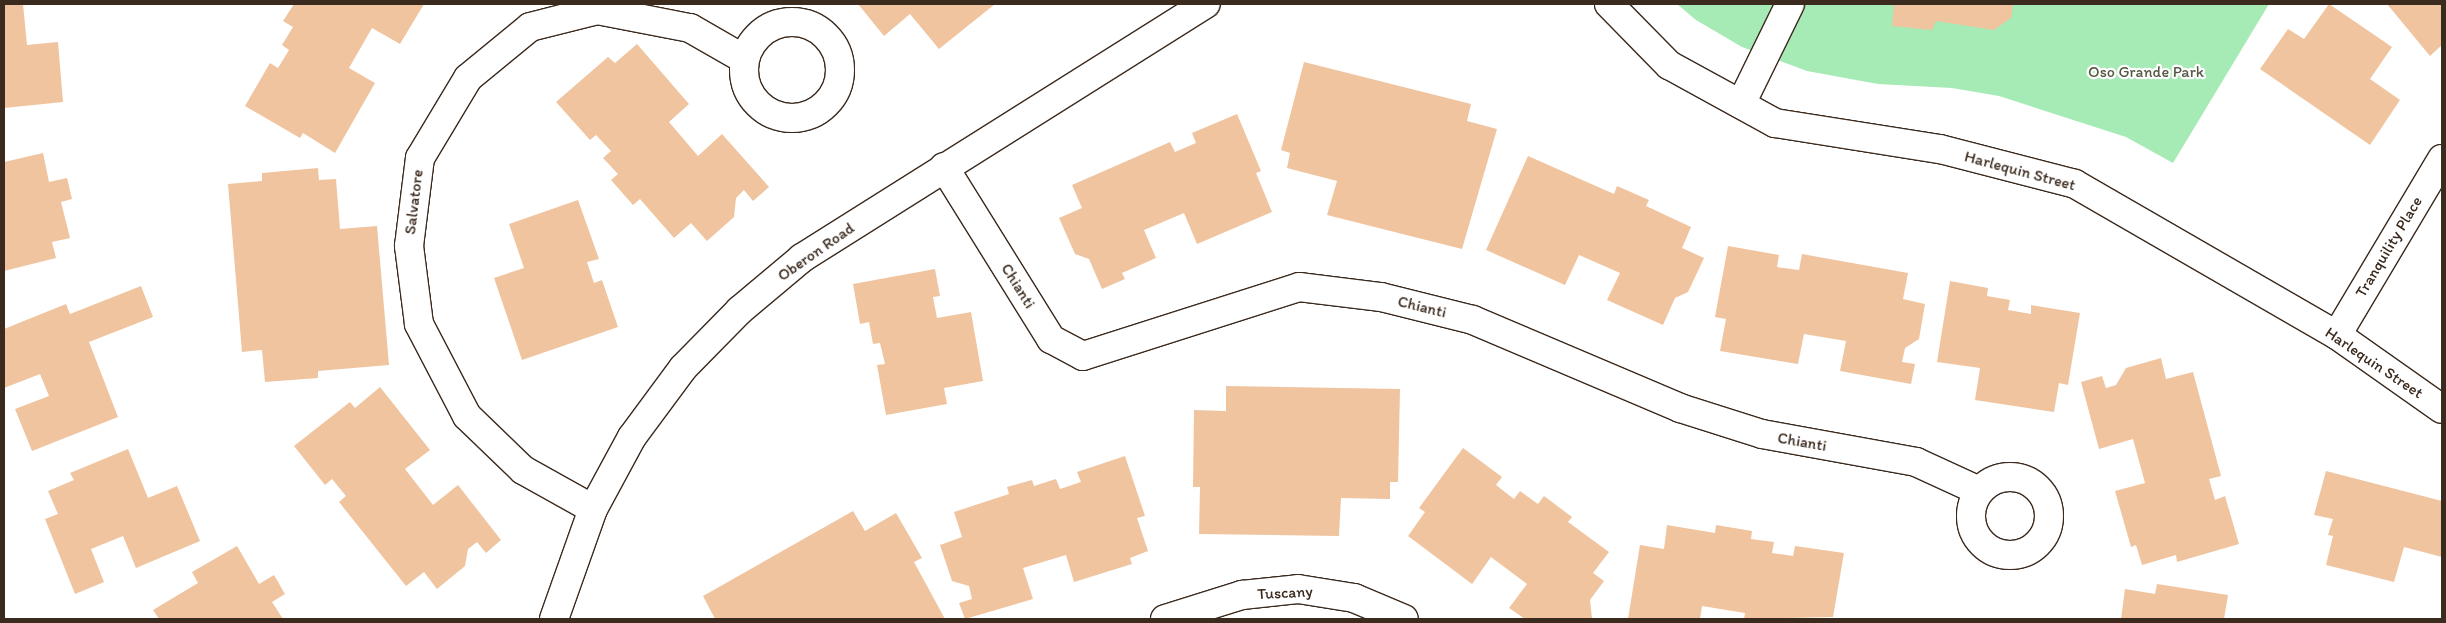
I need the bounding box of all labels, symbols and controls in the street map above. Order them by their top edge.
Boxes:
park label: Oso Grande Park [2088,62,2204,82]
street label: Harlequin Street [1962,147,2078,195]
street label: Salvatore [400,168,428,236]
street label: Tranquility Place [2351,193,2427,301]
street label: Oberon Road [774,219,858,285]
street label: Chianti [997,260,1039,312]
street label: Chianti [1396,292,1448,322]
street label: Harlequin Street [2321,323,2427,403]
street label: Chianti [1776,428,1828,456]
street label: Tuscany [1257,582,1313,604]

